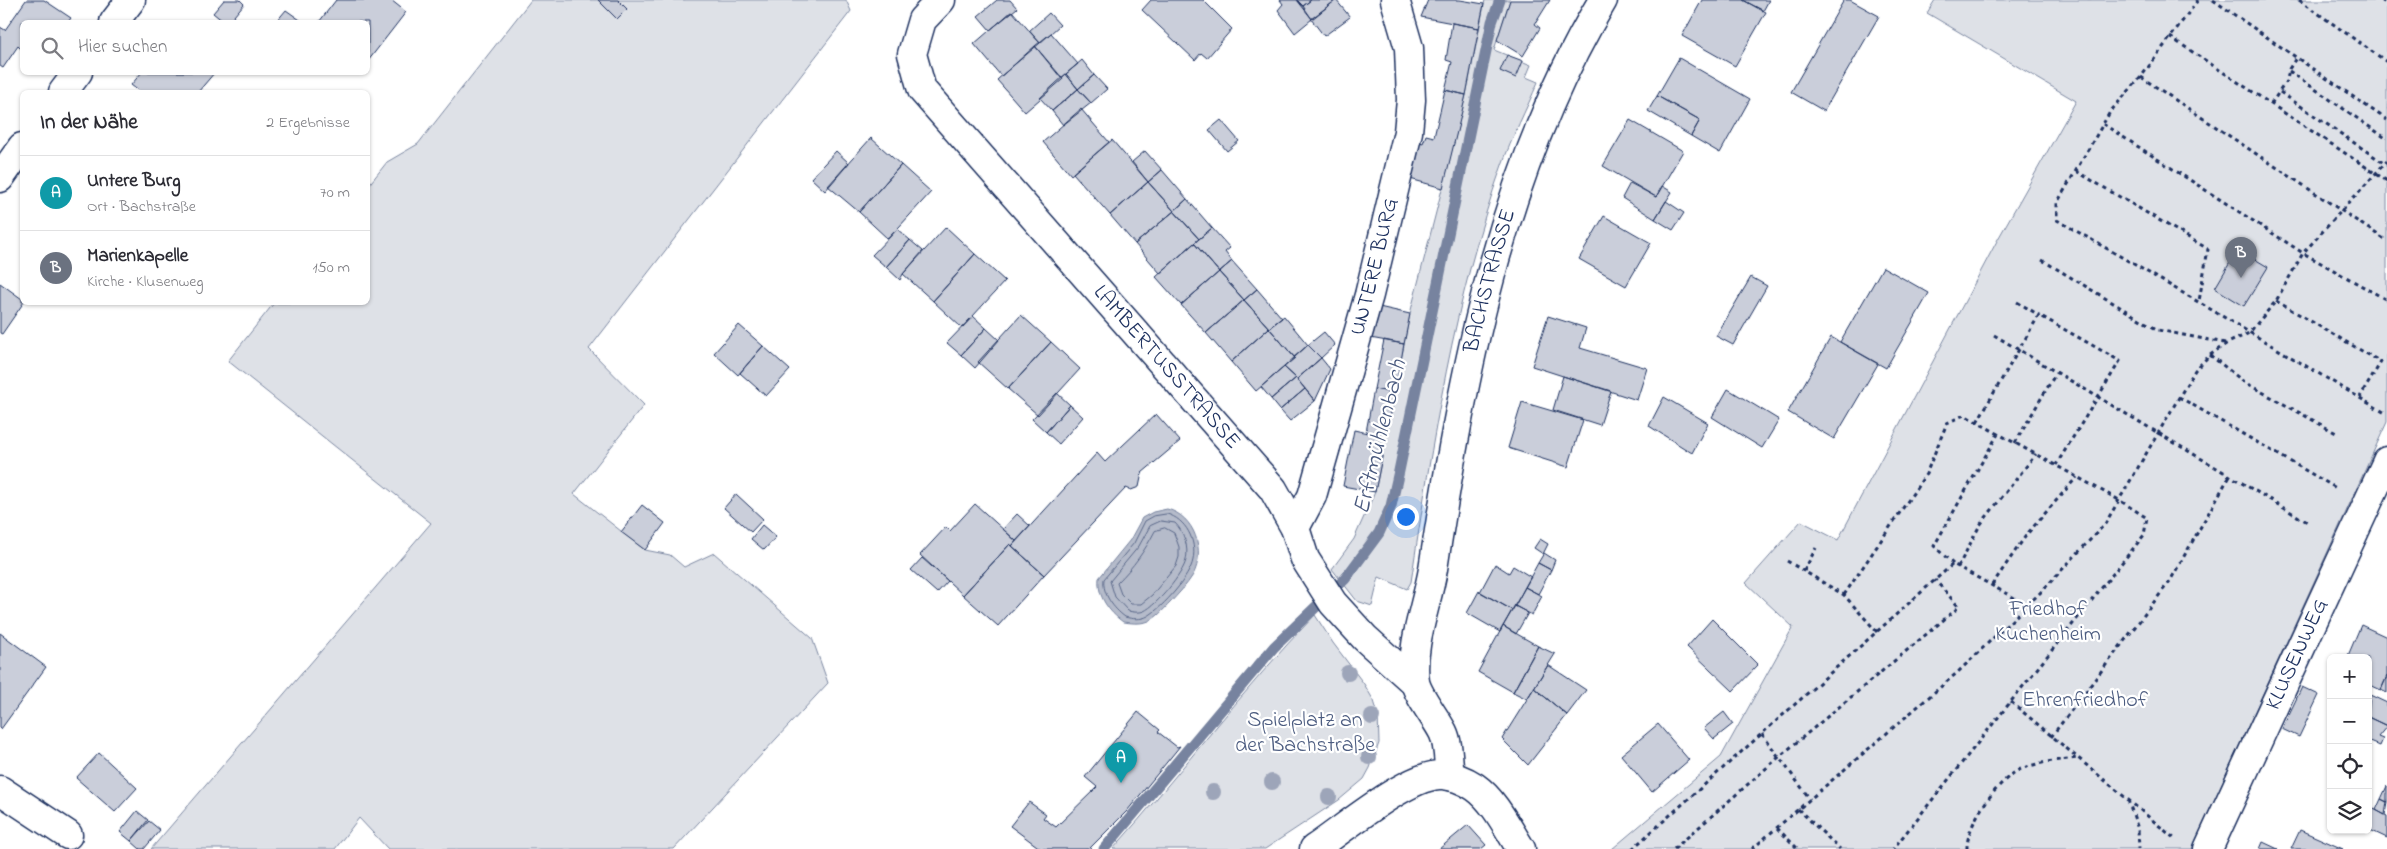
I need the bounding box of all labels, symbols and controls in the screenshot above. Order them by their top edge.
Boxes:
search box [20,20,370,75]
icon: search [38,34,66,62]
text: Hier suchen [78,34,167,61]
text: In der Nähe [40,108,138,138]
text: 2 Ergebnisse [266,111,350,135]
text: Untere Burg [87,168,180,195]
text: A [51,181,61,205]
text: 70 m [320,181,350,205]
text: Ort · Bachstraße [87,195,196,219]
street label: UNTERE BURG [1342,195,1408,339]
street label: BACHSTRASSE [1456,205,1525,357]
pin: B [2225,237,2257,278]
text: Marienkapelle [87,243,188,270]
text: B [51,256,61,280]
text: 150 m [312,256,350,280]
text: Kirche · Klusenweg [87,270,204,294]
street label: LAMBERTUSSTRASSE [1085,278,1248,457]
water label: Erftmühlenbach [1345,355,1417,518]
your location [1393,504,1419,530]
park label: Friedhof Kuchenheim [1995,594,2101,651]
street label: KLUSENWEG [2258,594,2337,716]
map controls [2327,654,2372,834]
button: + [2327,654,2372,699]
park label: Ehrenfriedhof [2022,685,2149,717]
button: − [2327,699,2372,744]
park label: Spielplatz an der Bachstraße [1235,705,1375,762]
pin: A [1105,742,1137,783]
button: locate [2327,744,2372,789]
button: layers [2327,789,2372,834]

